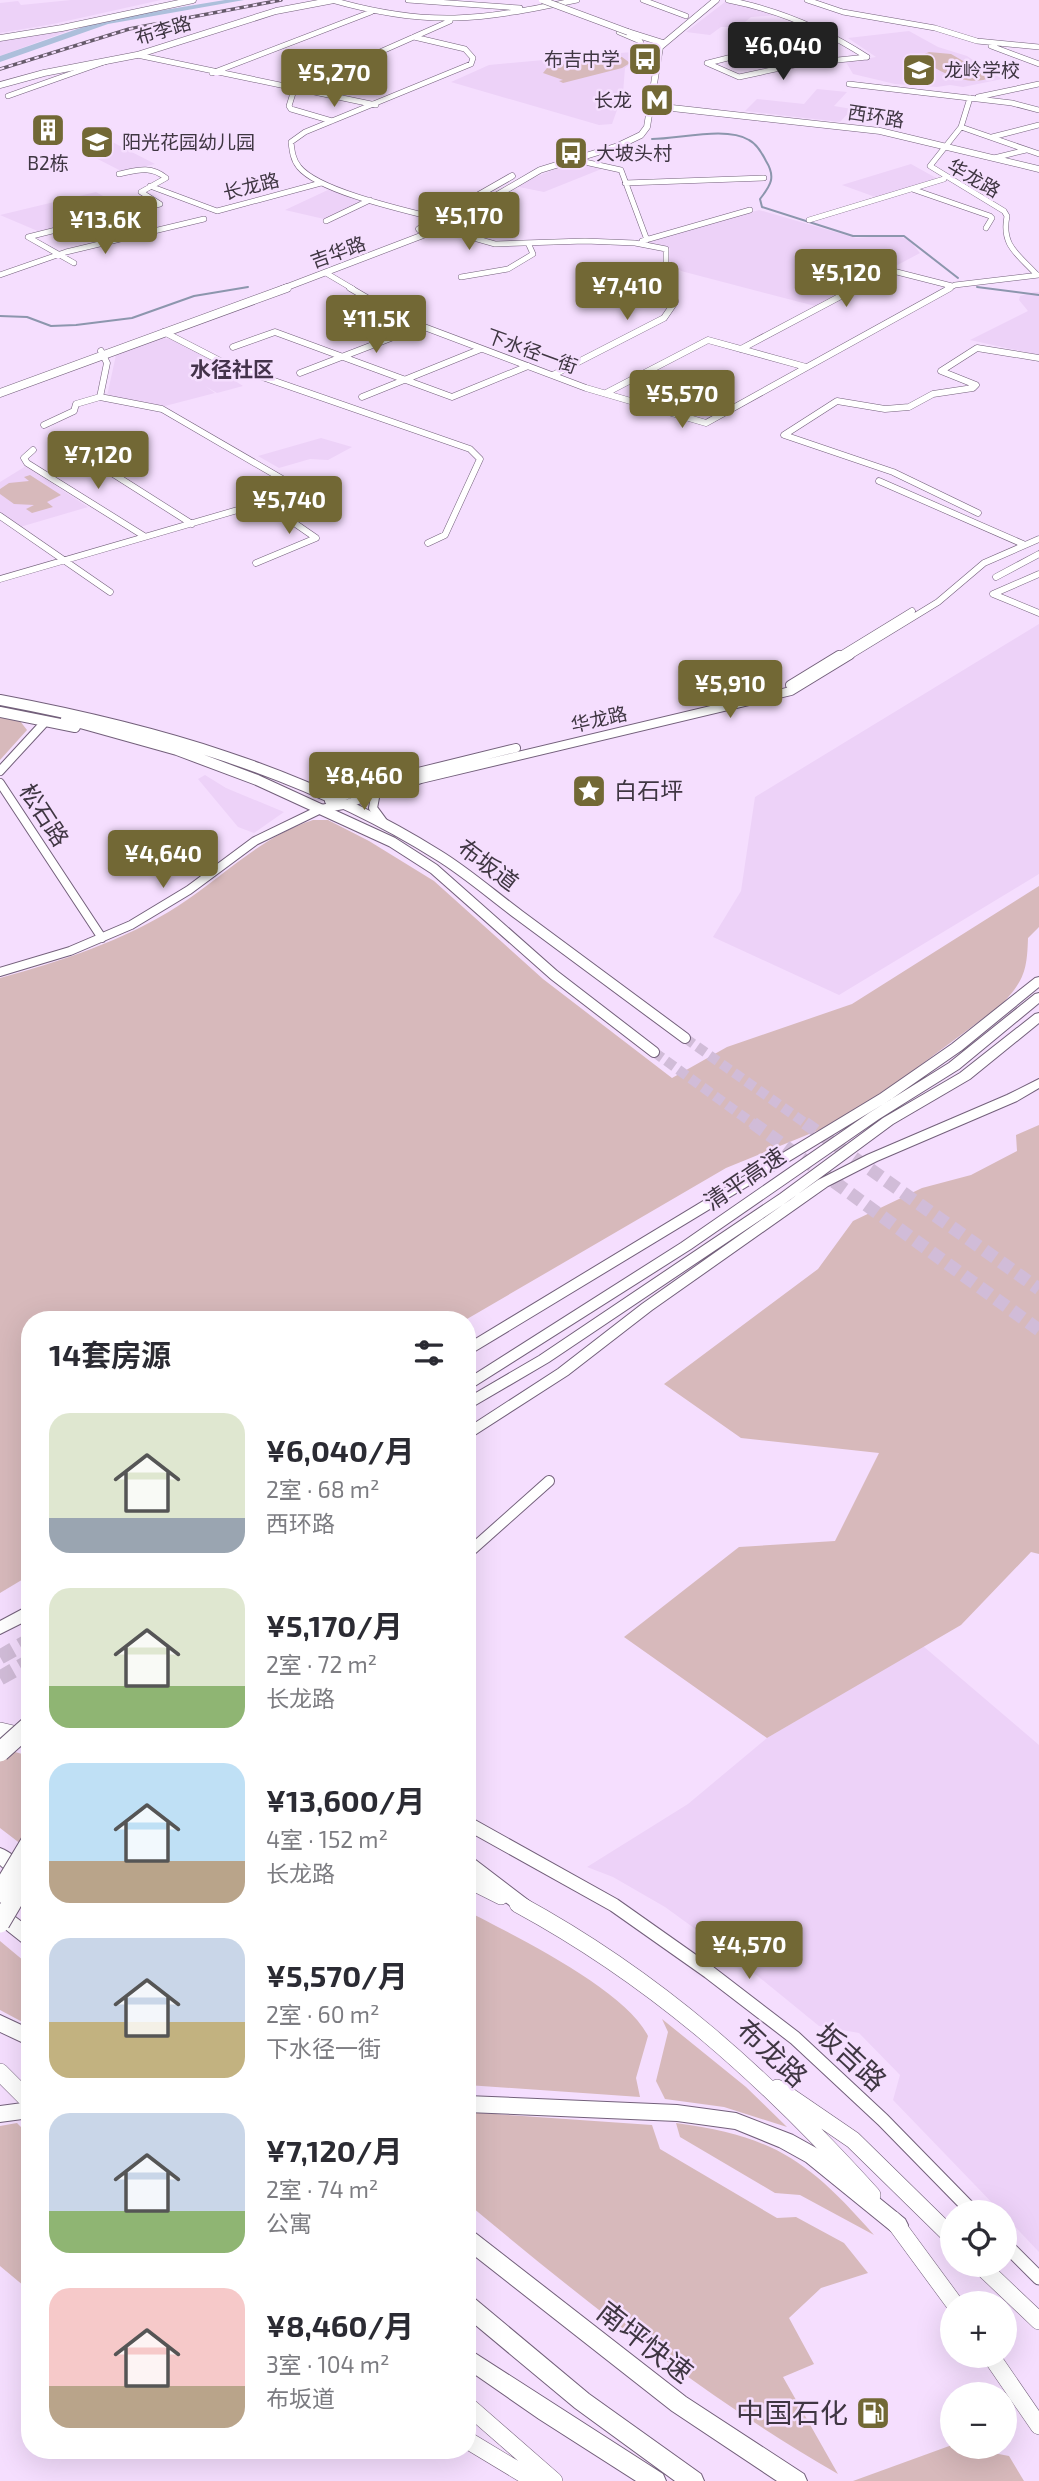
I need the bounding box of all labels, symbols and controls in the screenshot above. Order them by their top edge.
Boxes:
street label: 布李路 [132,10,193,49]
pin: ¥6,040 [726,22,840,82]
text: ¥6,040 [744,31,822,59]
bus stop icon: 布吉中学 [626,40,664,78]
place label: 布吉中学 [544,47,620,70]
pin: ¥5,270 [277,50,391,109]
school or university icon: 龙岭学校 [900,51,938,89]
text: ¥5,270 [297,58,371,86]
place label: 龙岭学校 [944,58,1020,81]
metro station icon: 长龙 [638,81,676,119]
place label: 长龙 [594,88,632,111]
street label: 西环路 [846,100,906,131]
building icon: B2栋 [29,111,67,149]
school or university icon: 阳光花园幼儿园 [78,123,116,161]
place label: 阳光花园幼儿园 [122,130,255,153]
bus stop icon: 大坡头村 [552,134,590,172]
place label: 大坡头村 [596,141,672,164]
place label: B2栋 [27,151,69,174]
street label: 华龙路 [944,153,1005,202]
street label: 长龙路 [220,167,281,204]
pin: ¥5,170 [412,192,526,252]
pin: ¥13.6K [48,196,162,256]
text: ¥5,170 [434,201,504,229]
text: ¥13.6K [69,205,141,233]
street label: 吉华路 [307,231,369,272]
pin: ¥5,120 [789,250,903,309]
text: ¥5,120 [811,258,881,286]
pin: ¥7,410 [570,262,684,322]
text: ¥7,410 [591,271,663,299]
pin: ¥11.5K [319,296,433,355]
text: ¥11.5K [342,304,410,332]
street label: 下水径一街 [484,323,581,378]
district label: 水径社区 [190,356,274,381]
pin: ¥5,570 [625,370,739,430]
text: ¥5,570 [646,379,718,407]
pin: ¥7,120 [41,432,155,491]
text: ¥7,120 [64,440,132,468]
pin: ¥5,740 [232,476,346,536]
text: ¥5,740 [252,485,326,513]
pin: ¥5,910 [673,660,787,720]
text: ¥5,910 [694,669,766,697]
street label: 华龙路 [569,701,629,736]
pin: ¥8,460 [307,752,421,812]
text: ¥8,460 [325,761,403,789]
place icon: 白石坪 [570,772,608,810]
place label: 白石坪 [614,776,683,804]
street label: 松石路 [14,778,75,851]
pin: ¥4,640 [106,830,220,890]
street label: 布坂道 [453,832,525,896]
text: ¥4,640 [124,839,202,867]
street label: 清平高速 [698,1141,790,1216]
icon: filters [410,1334,448,1372]
text: 14套房源 [49,1336,171,1372]
text: ¥6,040/月 [266,1432,414,1468]
icon: home [105,1441,189,1525]
text: 2室 · 68 m² [266,1475,380,1503]
text: 西环路 [266,1509,335,1537]
text: ¥5,170/月 [266,1607,403,1643]
icon: home [105,1616,189,1700]
text: 2室 · 72 m² [266,1650,377,1678]
text: 长龙路 [266,1684,335,1712]
text: ¥13,600/月 [266,1782,425,1818]
icon: home [105,1791,189,1875]
text: 4室 · 152 m² [266,1825,388,1853]
text: 长龙路 [266,1859,335,1887]
pin: ¥4,570 [692,1922,806,1981]
text: ¥4,570 [712,1930,786,1958]
text: ¥5,570/月 [266,1957,408,1993]
icon: home [105,1966,189,2050]
text: 2室 · 60 m² [266,2000,379,2028]
street label: 布龙路 [730,2011,815,2093]
street label: 坂吉路 [809,2015,894,2097]
text: 下水径一街 [266,2034,381,2062]
text: ¥7,120/月 [266,2132,402,2168]
icon: home [105,2141,189,2225]
text: 2室 · 74 m² [266,2175,378,2203]
map controls [940,2200,1017,2459]
button: locate [940,2200,1017,2277]
text: 公寓 [266,2209,312,2237]
button: + [940,2291,1017,2368]
street label: 南坪快速 [591,2293,700,2389]
text: ¥8,460/月 [266,2307,414,2343]
icon: home [105,2316,189,2400]
text: 3室 · 104 m² [266,2350,389,2378]
button: − [940,2382,1017,2459]
text: 布坂道 [266,2384,335,2412]
fuel station icon: 中国石化 [854,2394,892,2432]
place label: 中国石化 [736,2395,848,2429]

